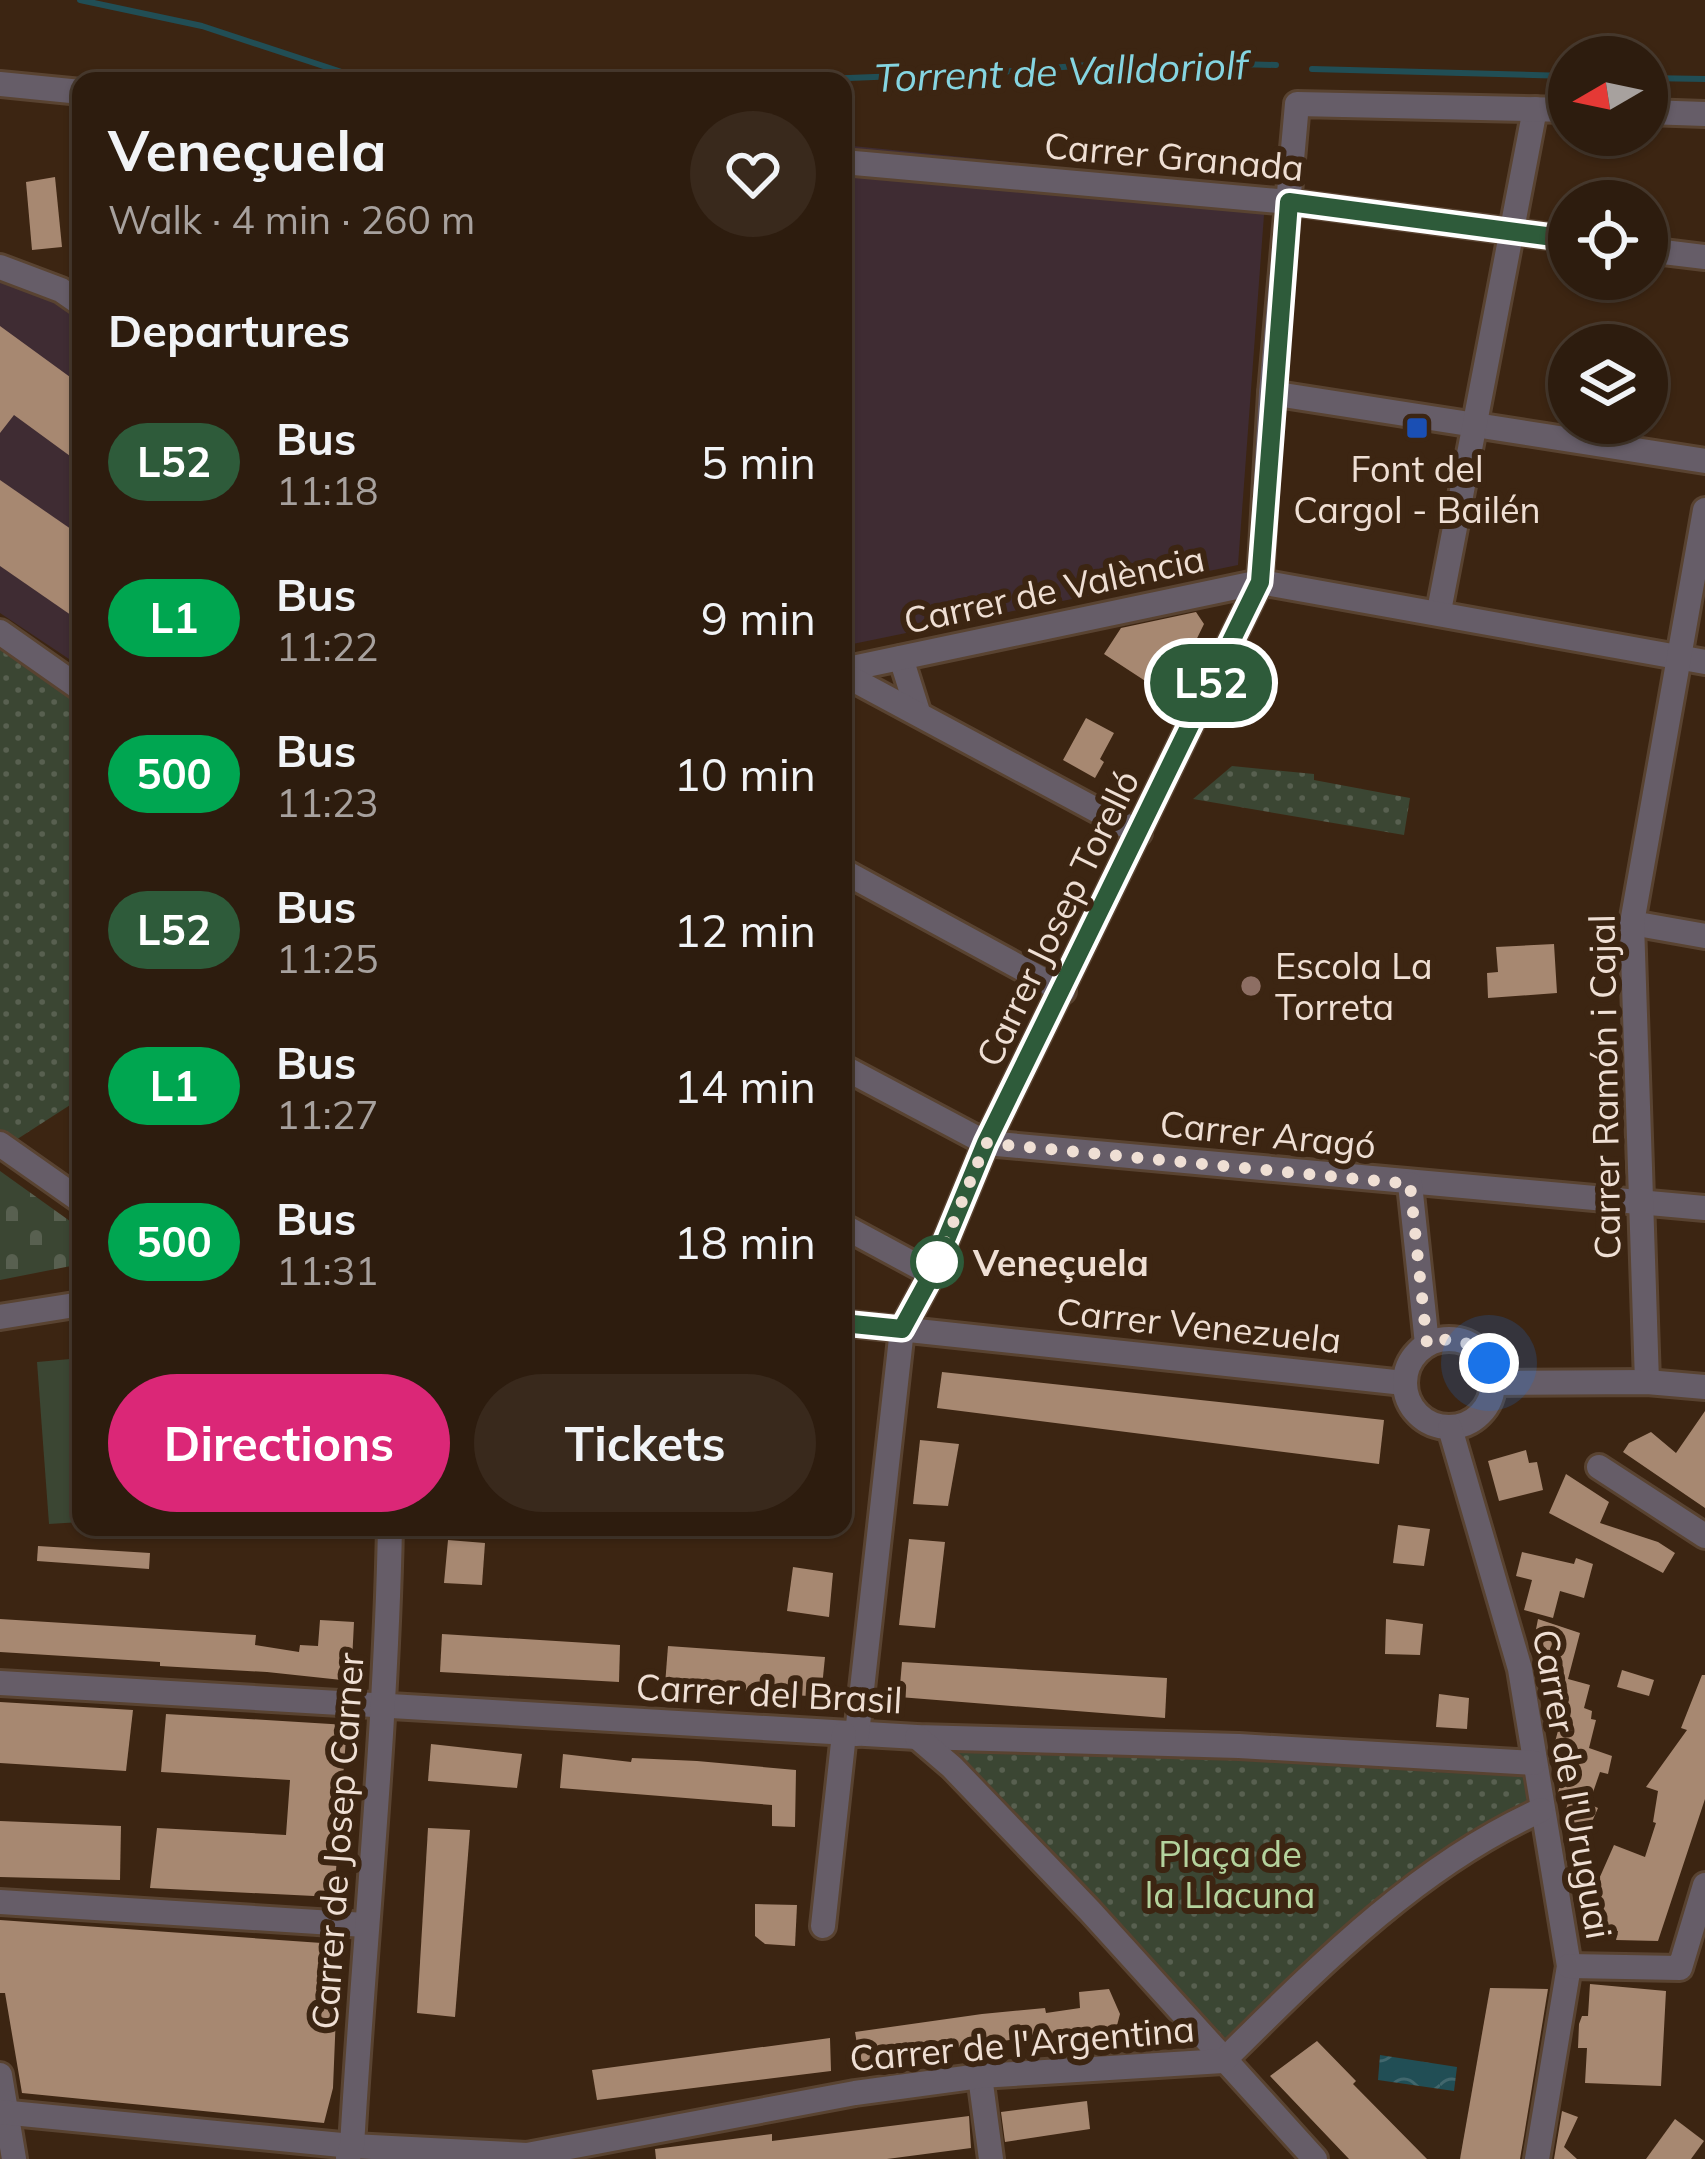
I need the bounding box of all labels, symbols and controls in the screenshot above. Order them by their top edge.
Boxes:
north arrow [1548,36,1668,156]
map controls [1548,36,1668,444]
water label: Torrent de Valldoriolf [873,40,1253,102]
button: heart [690,111,816,237]
text: Veneçuela [108,114,387,185]
street label: Carrer Granada [1042,122,1306,190]
button: locate [1548,180,1668,300]
text: Walk · 4 min · 260 m [108,195,475,244]
text: Departures [108,302,350,358]
button: layers [1548,324,1668,444]
text: Bus [276,410,356,466]
marker: Font del Cargol - Bailén [1404,415,1430,441]
text: 5 min [701,434,816,490]
text: L52 [137,435,211,488]
place label: Font del Cargol - Bailén [1293,446,1541,532]
text: 11:18 [276,466,379,515]
street label: Carrer de València [900,535,1208,643]
text: Bus [276,566,356,622]
text: 9 min [701,590,816,646]
text: L1 [150,591,198,644]
text: 11:22 [276,622,379,671]
line badge: L52 [1142,644,1280,722]
text: L52 [1174,656,1248,709]
text: Bus [276,722,356,778]
text: 10 min [674,746,816,802]
text: 500 [136,747,212,800]
street label: Carrer Josep Torelló [966,762,1148,1074]
text: 11:23 [276,778,379,827]
text: Bus [276,878,356,934]
text: 12 min [674,902,816,958]
text: L52 [137,903,211,956]
street label: Carrer Ramón i Cajal [1578,914,1630,1260]
text: 11:25 [276,934,379,983]
place label: Escola La Torreta [1275,943,1433,1029]
marker: Escola La Torreta [1238,973,1264,999]
text: Bus [276,1034,356,1090]
text: 14 min [674,1058,816,1114]
text: L1 [150,1059,198,1112]
text: 11:27 [276,1090,379,1139]
street label: Carrer Aragó [1158,1100,1378,1168]
text: Bus [276,1190,356,1246]
text: 18 min [674,1214,816,1270]
text: 500 [136,1215,212,1268]
marker: Veneçuela [912,1237,962,1287]
place label: Veneçuela [972,1240,1149,1285]
text: 11:31 [276,1246,379,1295]
street label: Carrer Venezuela [1054,1288,1344,1362]
your location [1459,1333,1519,1393]
button: Directions [108,1374,450,1512]
button: Tickets [474,1374,816,1512]
street label: Carrer de l'Uruguai [1524,1626,1622,1942]
street label: Carrer de Josep Carner [301,1651,373,2031]
street label: Carrer del Brasil [635,1664,903,1722]
park label: Plaça de la Llacuna [1145,1831,1315,1917]
street label: Carrer de l'Argentina [848,2005,1196,2081]

